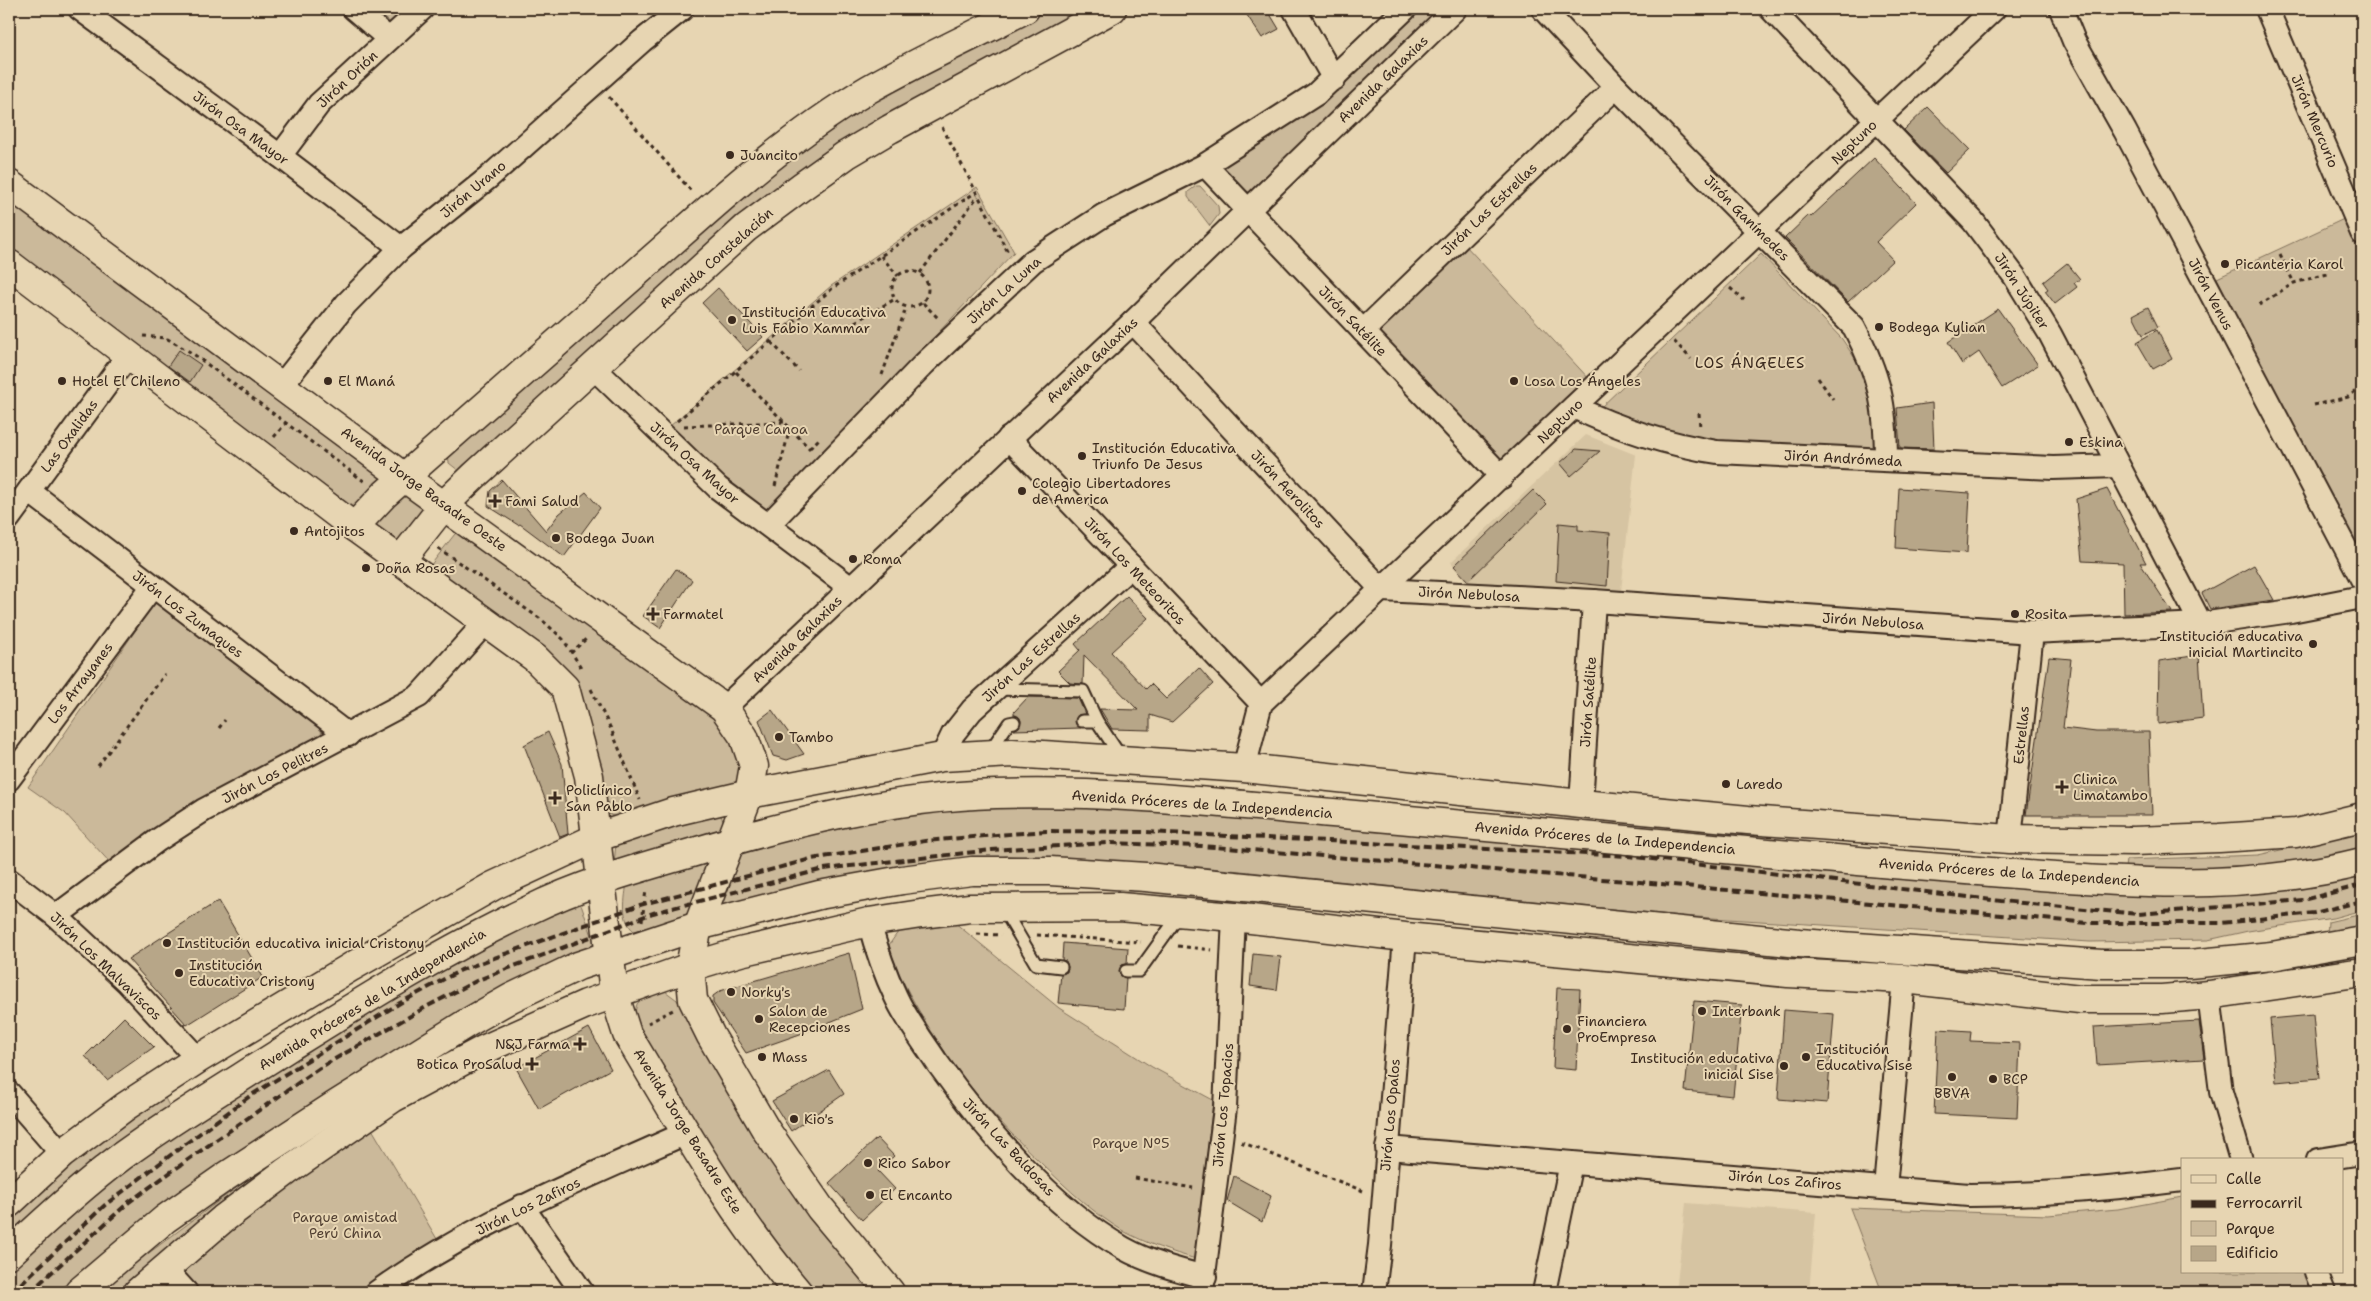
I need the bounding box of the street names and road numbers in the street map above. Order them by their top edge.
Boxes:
street label: Avenida Galaxias [1334,31,1432,127]
street label: Jirón Orión [313,46,381,112]
street label: Jirón Mercurio [2287,72,2343,170]
street label: Jirón Osa Mayor [189,87,293,169]
street label: Neptuno [1827,116,1881,168]
street label: Jirón Urano [436,156,510,222]
street label: Jirón Las Estrellas [1437,159,1541,259]
street label: Jirón Ganímedes [1700,171,1794,265]
street label: Avenida Constelación [655,203,777,312]
street label: Jirón Júpiter [1991,249,2054,333]
street label: Jirón La Luna [963,252,1045,328]
street label: Jirón Venus [2184,255,2238,333]
street label: Jirón Satélite [1315,282,1391,360]
street label: Avenida Galaxias [1043,313,1142,407]
street label: Neptuno [1533,395,1587,447]
street label: Las Oxalidas [36,396,102,476]
street label: Jirón Osa Mayor [646,418,744,508]
street label: Avenida Jorge Basadre Oeste [337,423,511,555]
street label: Jirón Aerolitos [1247,446,1329,532]
street label: Jirón Andrómeda [1783,446,1903,470]
street label: Jirón Los Meteoritos [1080,513,1190,629]
street label: Jirón Los Zumaques [129,566,247,662]
street label: Jirón Nebulosa [1417,582,1521,606]
street label: Avenida Galaxias [748,591,846,687]
street label: Jirón Las Estrellas [978,608,1084,706]
street label: Jirón Nebulosa [1821,608,1925,634]
street label: Los Arrayanes [43,639,117,727]
street label: Jirón Satélite [1576,656,1600,748]
street label: Estrellas [2009,705,2033,765]
street label: Jirón Los Pelitres [219,738,331,808]
street label: Avenida Próceres de la Independencia [1071,786,1333,822]
street label: Avenida Próceres de la Independencia [1474,818,1736,858]
street label: Avenida Próceres de la Independencia [1878,854,2140,890]
street label: Jirón Los Malvaviscos [46,908,166,1024]
street label: Avenida Próceres de la Independencia [255,924,489,1074]
street label: Jirón Los Topacios [1209,1042,1237,1168]
street label: Avenida Jorge Basadre Este [630,1045,746,1217]
street label: Jirón Los Opalos [1376,1058,1404,1172]
street label: Jirón Las Baldosas [959,1094,1059,1200]
street label: Jirón Los Zafiros [1727,1166,1843,1194]
street label: Jirón Los Zafiros [473,1173,583,1239]

